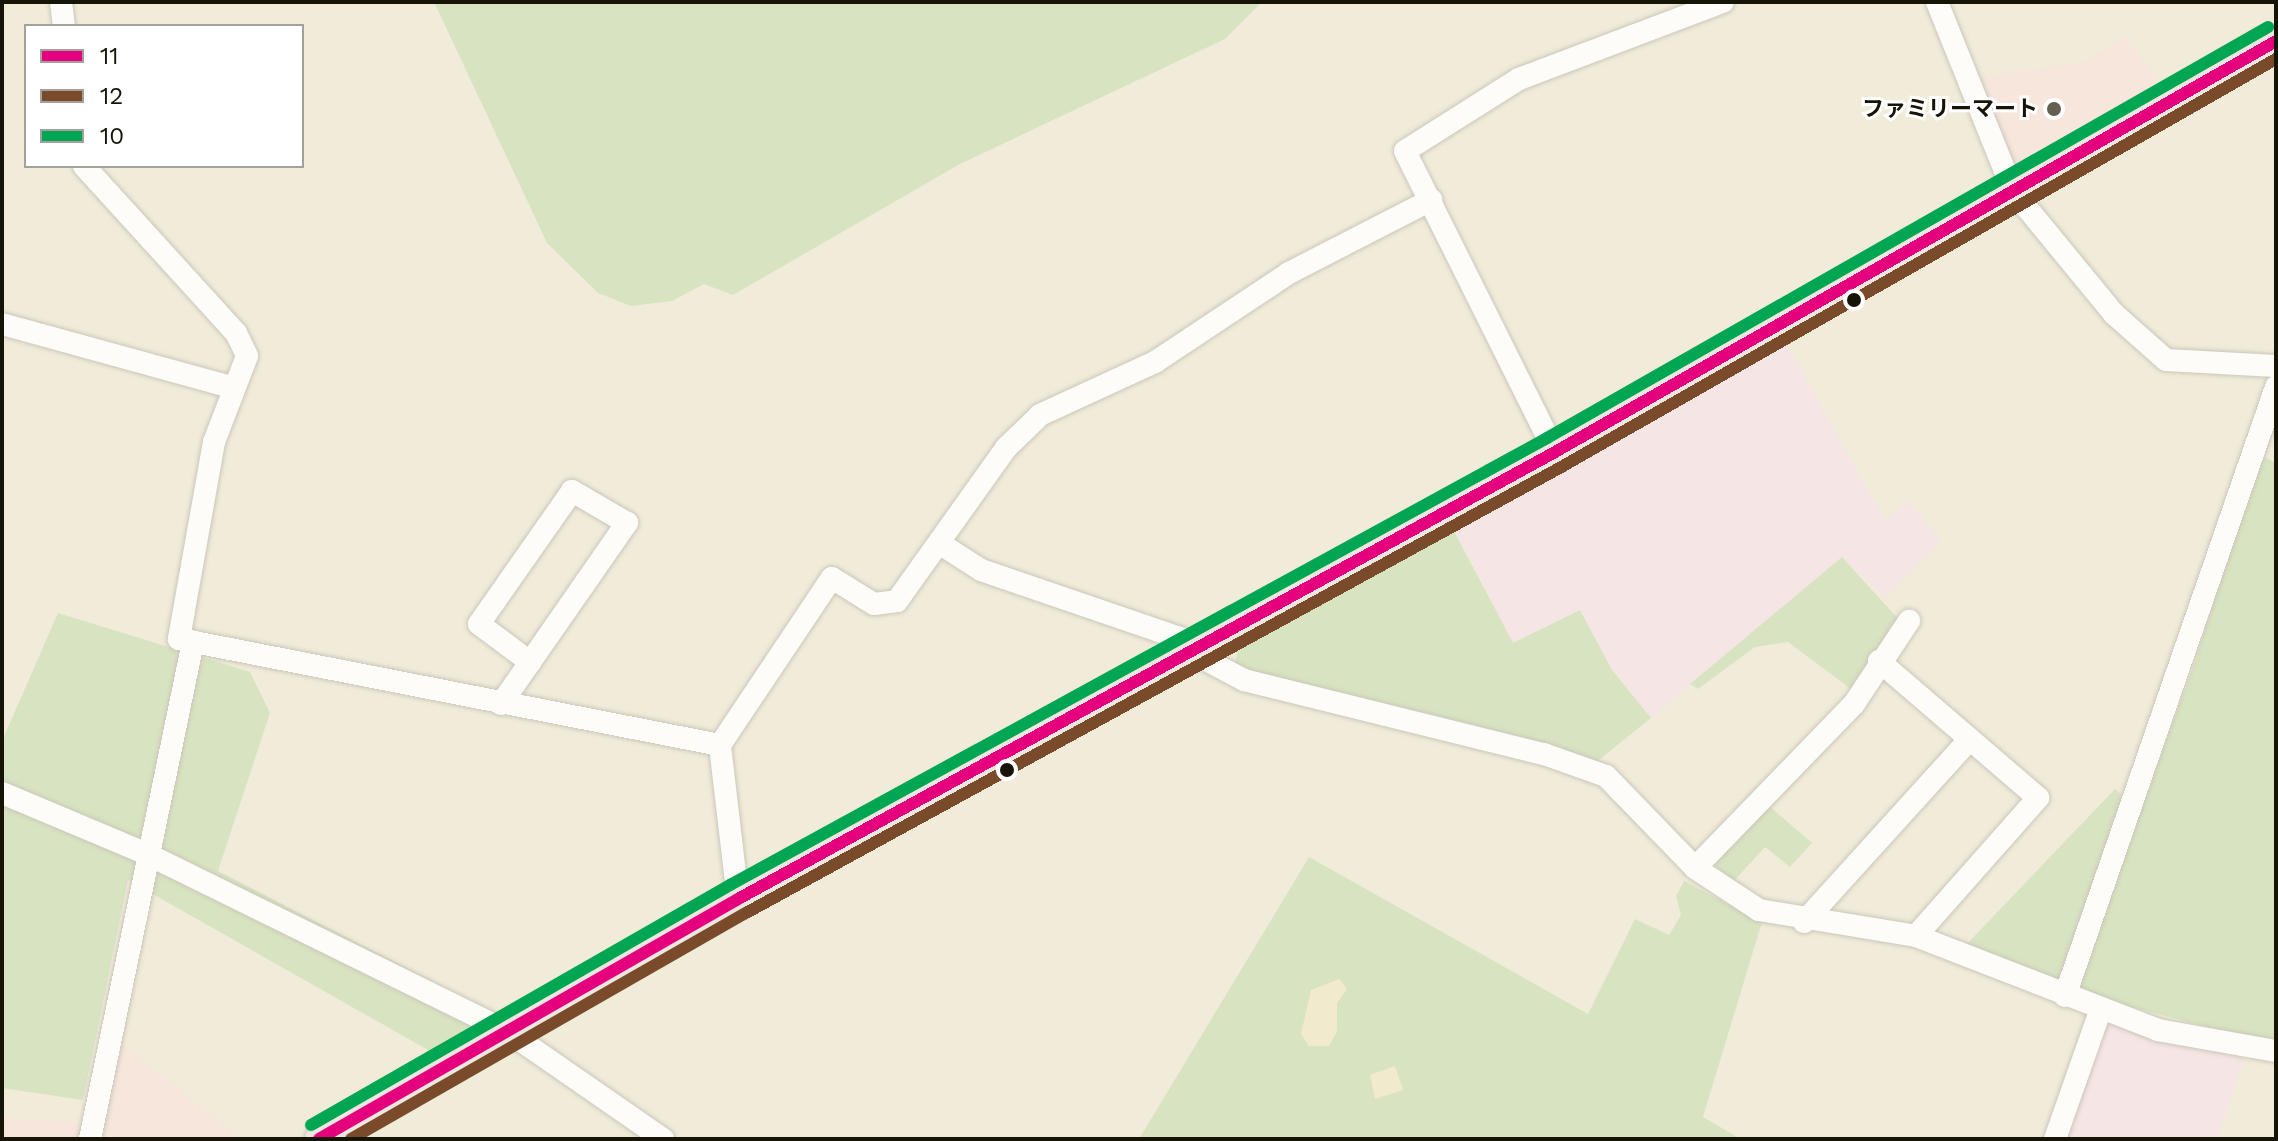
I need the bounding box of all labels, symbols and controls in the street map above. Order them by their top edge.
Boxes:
legend [24,24,304,168]
text: 11 [100,42,119,70]
text: 12 [100,82,123,110]
place label: ファミリーマート [1862,96,2038,122]
marker: ファミリーマート [2045,100,2063,118]
text: 10 [100,122,124,150]
unlabelled marker [1846,292,1862,308]
unlabelled marker [999,762,1015,778]

